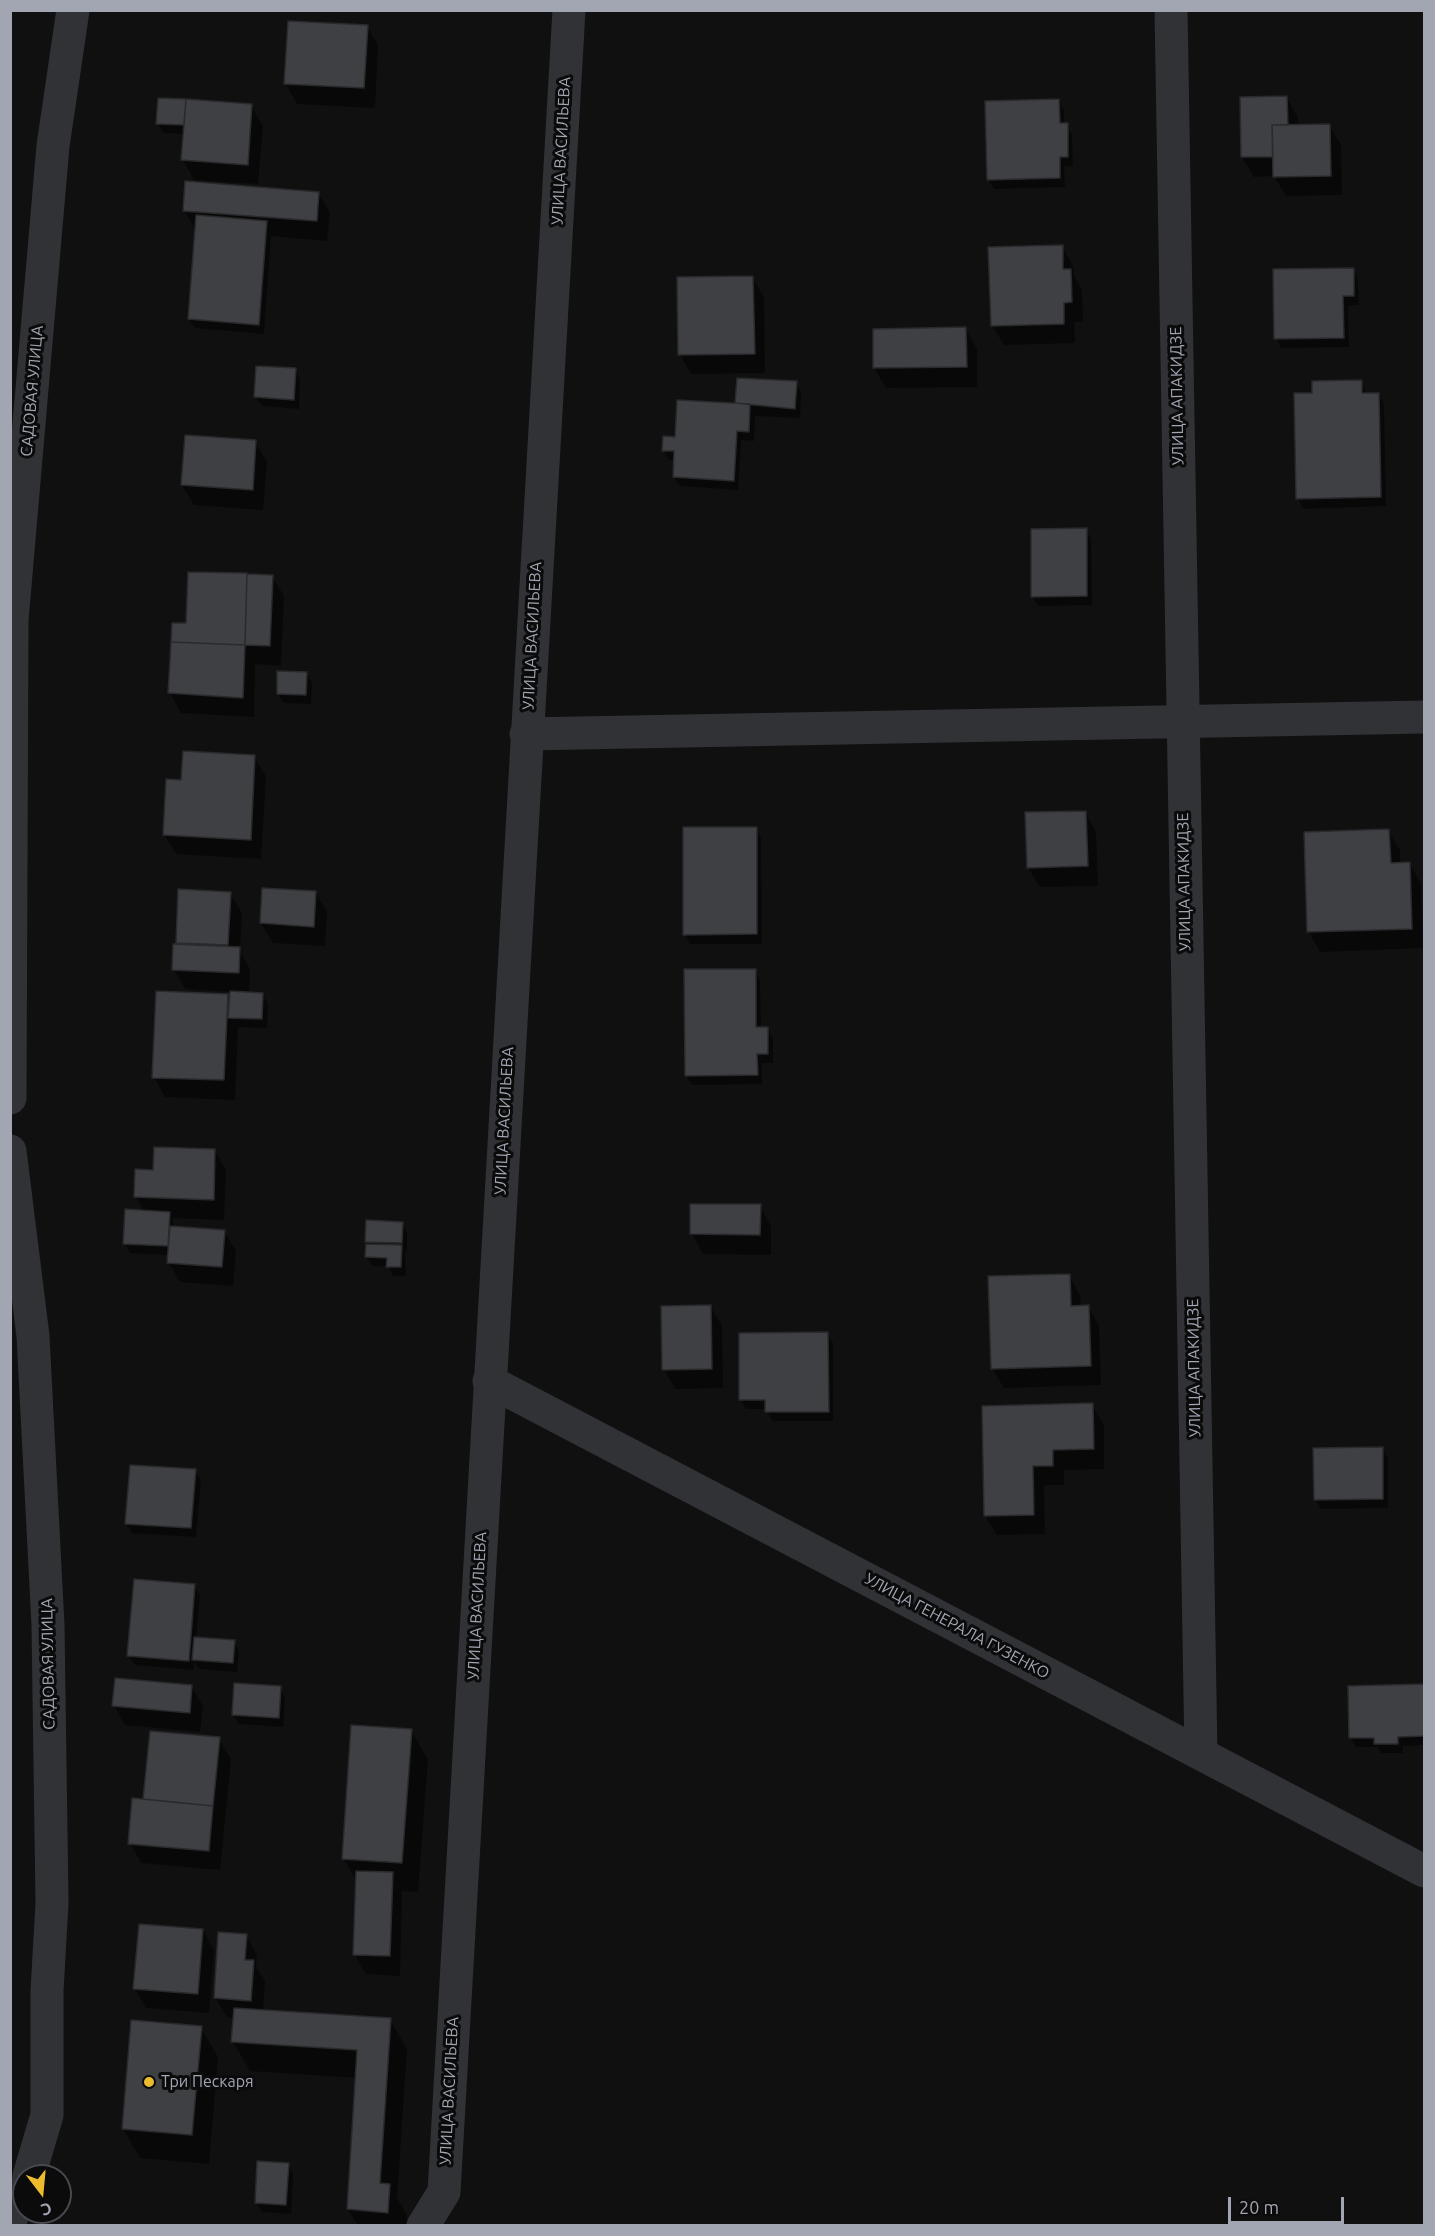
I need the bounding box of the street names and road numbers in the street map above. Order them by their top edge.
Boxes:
street label: УЛИЦА ВАСИЛЬЕВА [548,76,574,226]
street label: САДОВАЯ УЛИЦА [17,325,47,457]
street label: УЛИЦА АПАКИДЗЕ [1166,326,1188,466]
street label: УЛИЦА ВАСИЛЬЕВА [519,561,545,711]
street label: УЛИЦА АПАКИДЗЕ [1173,812,1195,952]
street label: УЛИЦА ВАСИЛЬЕВА [491,1046,517,1196]
street label: УЛИЦА АПАКИДЗЕ [1183,1298,1205,1438]
street label: УЛИЦА ВАСИЛЬЕВА [464,1531,490,1681]
street label: УЛИЦА ГЕНЕРАЛА ГУЗЕНКО [861,1569,1053,1683]
street label: САДОВАЯ УЛИЦА [37,1598,59,1730]
street label: УЛИЦА ВАСИЛЬЕВА [436,2016,462,2166]

